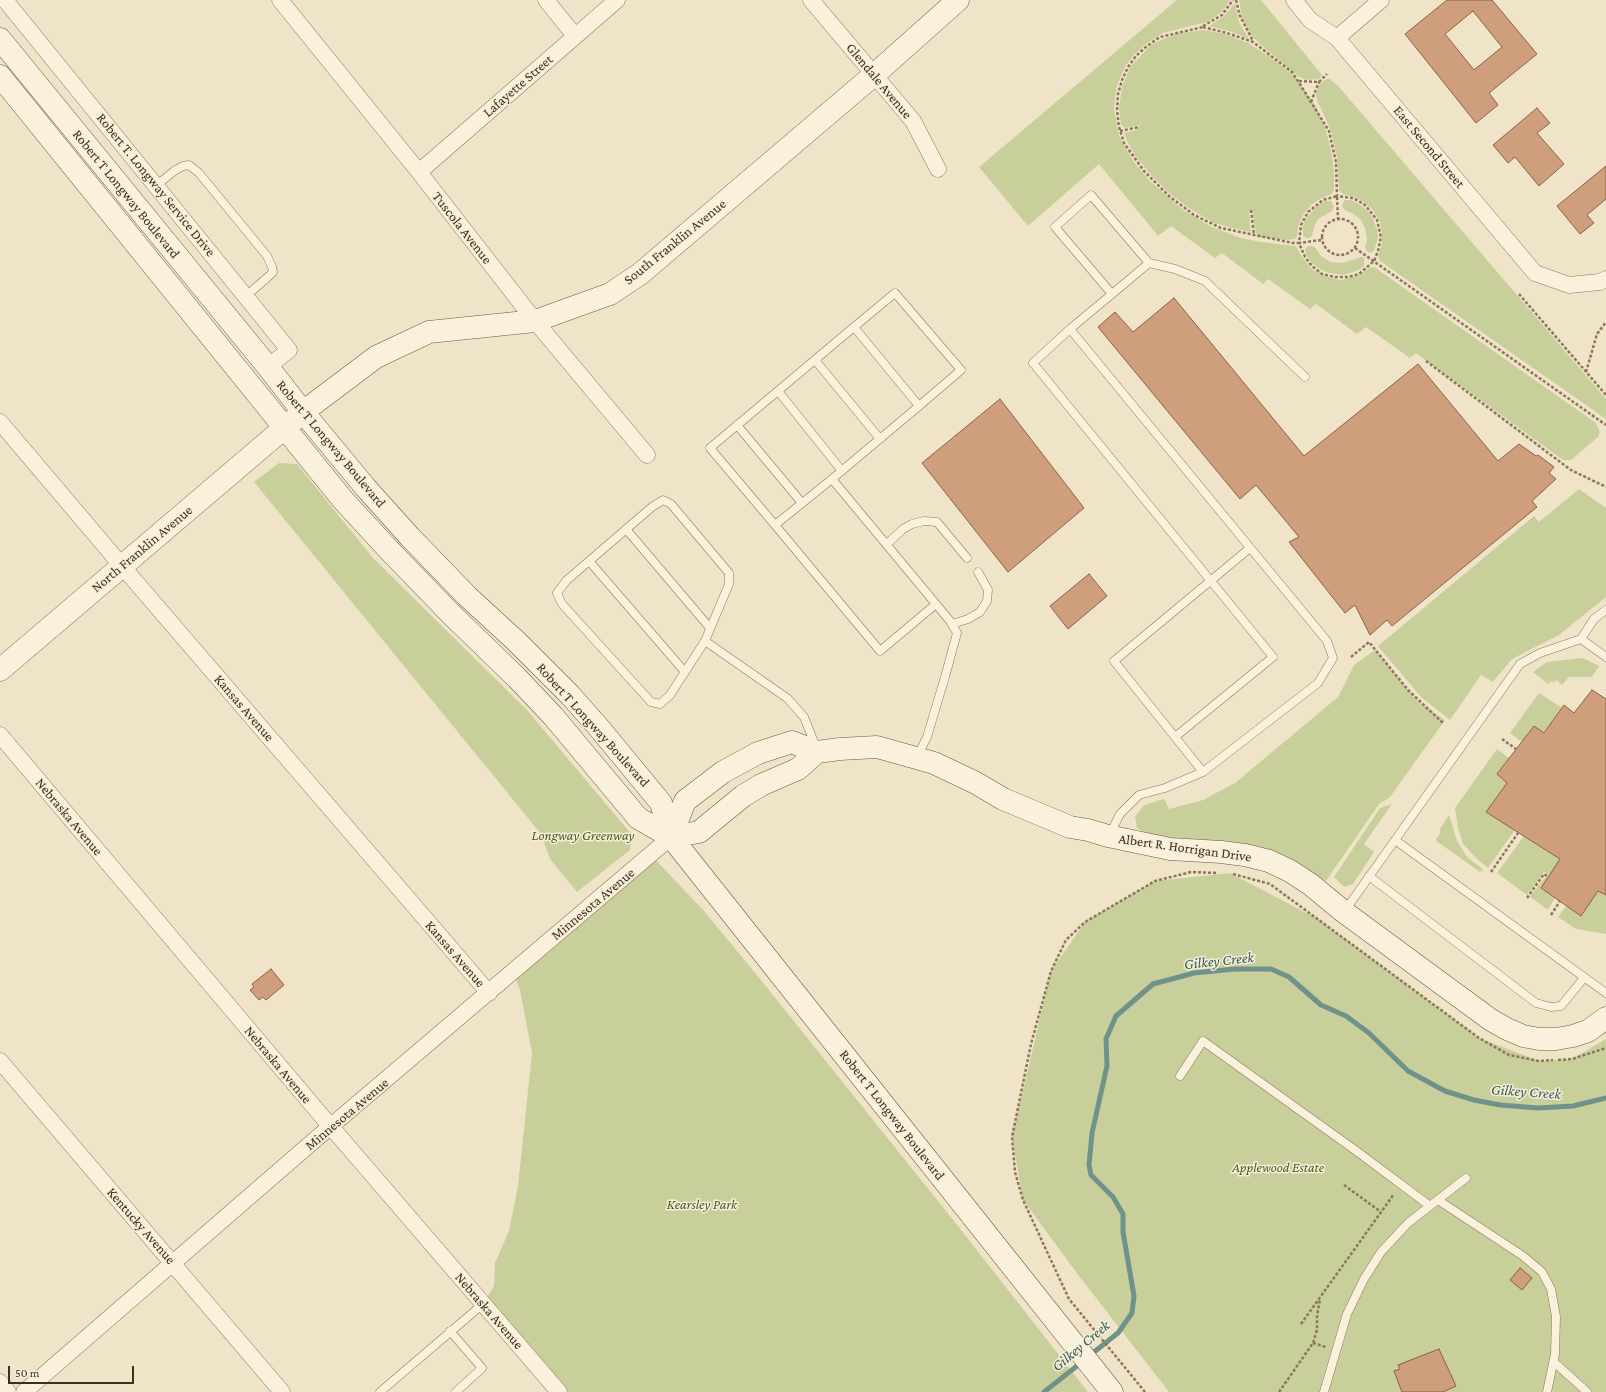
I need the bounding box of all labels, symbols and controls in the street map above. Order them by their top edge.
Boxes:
street label: Glendale Avenue [842,40,916,122]
street label: Lafayette Street [480,51,556,121]
street label: East Second Street [1390,102,1468,192]
street label: Robert T. Longway Service Drive [93,110,219,260]
street label: Robert T Longway Boulevard [69,126,183,262]
street label: Tuscola Avenue [429,188,495,268]
street label: South Franklin Avenue [621,196,729,288]
street label: Robert T Longway Boulevard [273,377,389,511]
street label: North Franklin Avenue [88,502,196,596]
street label: Robert T Longway Boulevard [533,660,653,790]
street label: Kansas Avenue [210,671,278,745]
street label: Nebraska Avenue [32,775,106,859]
park label: Longway Greenway [532,828,634,844]
street label: Albert R. Horrigan Drive [1117,830,1253,866]
street label: Minnesota Avenue [548,864,638,944]
street label: Kansas Avenue [421,917,489,991]
water label: Gilkey Creek [1183,948,1255,974]
street label: Nebraska Avenue [241,1023,315,1107]
street label: Robert T Longway Boulevard [836,1046,948,1184]
street label: Minnesota Avenue [302,1074,392,1154]
water label: Gilkey Creek [1490,1081,1562,1103]
park label: Applewood Estate [1232,1160,1324,1176]
street label: Kentucky Avenue [103,1184,179,1268]
park label: Kearsley Park [667,1197,737,1213]
street label: Nebraska Avenue [451,1269,527,1353]
water label: Gilkey Creek [1048,1317,1114,1375]
scale bar [10,1358,136,1384]
text: 50 m [15,1366,39,1380]

